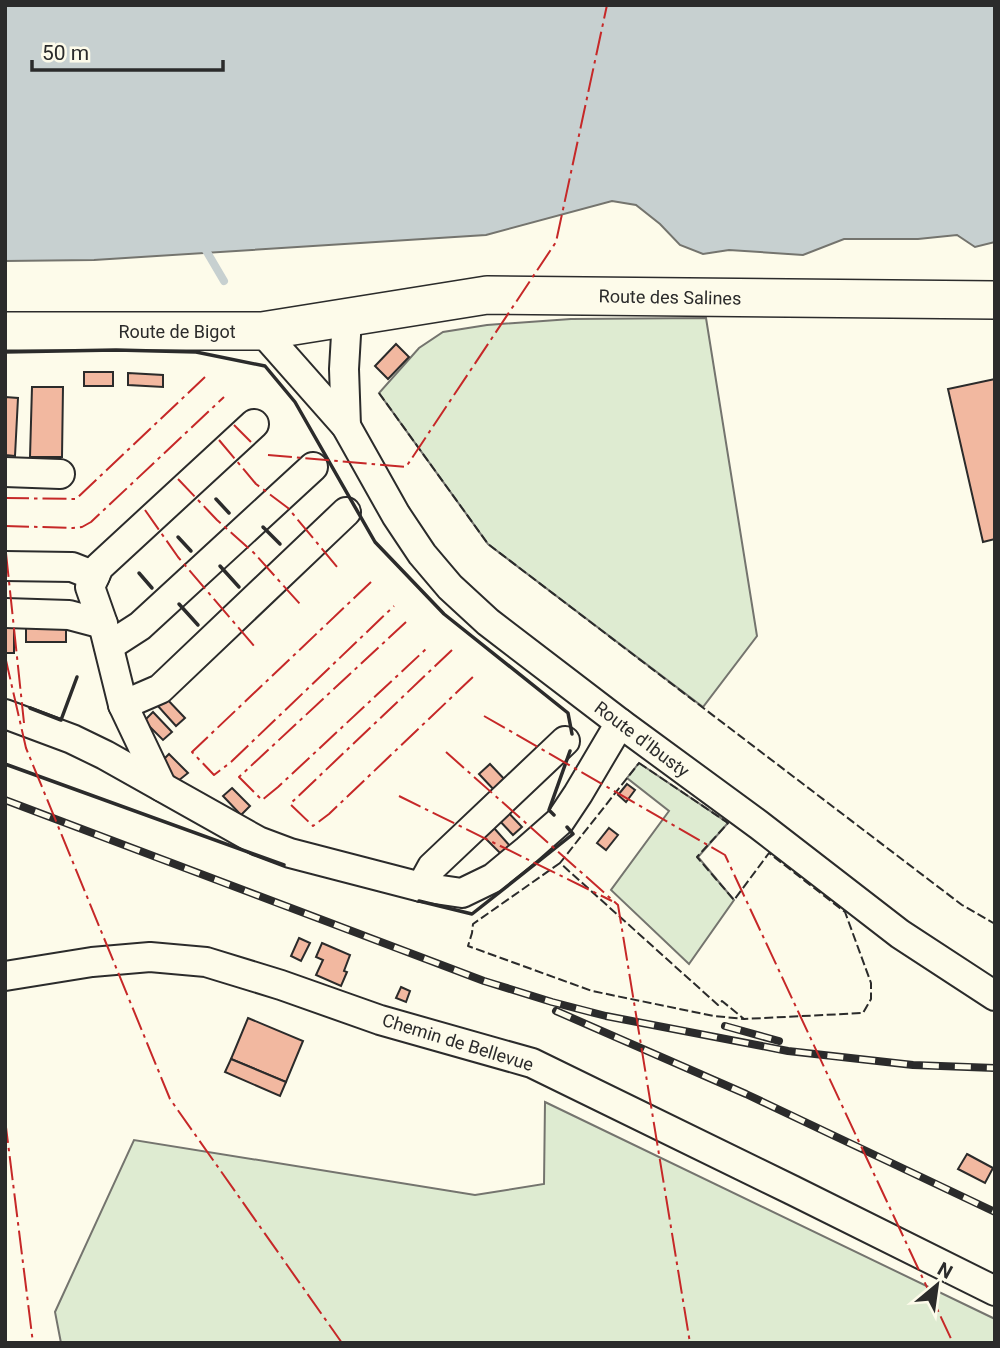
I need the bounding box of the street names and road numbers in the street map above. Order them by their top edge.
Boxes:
street label: Route des Salines [599,285,741,309]
street label: Route de Bigot [118,321,236,342]
street label: Route d'Ibusty [591,697,694,782]
street label: Chemin de Bellevue [380,1009,536,1075]

